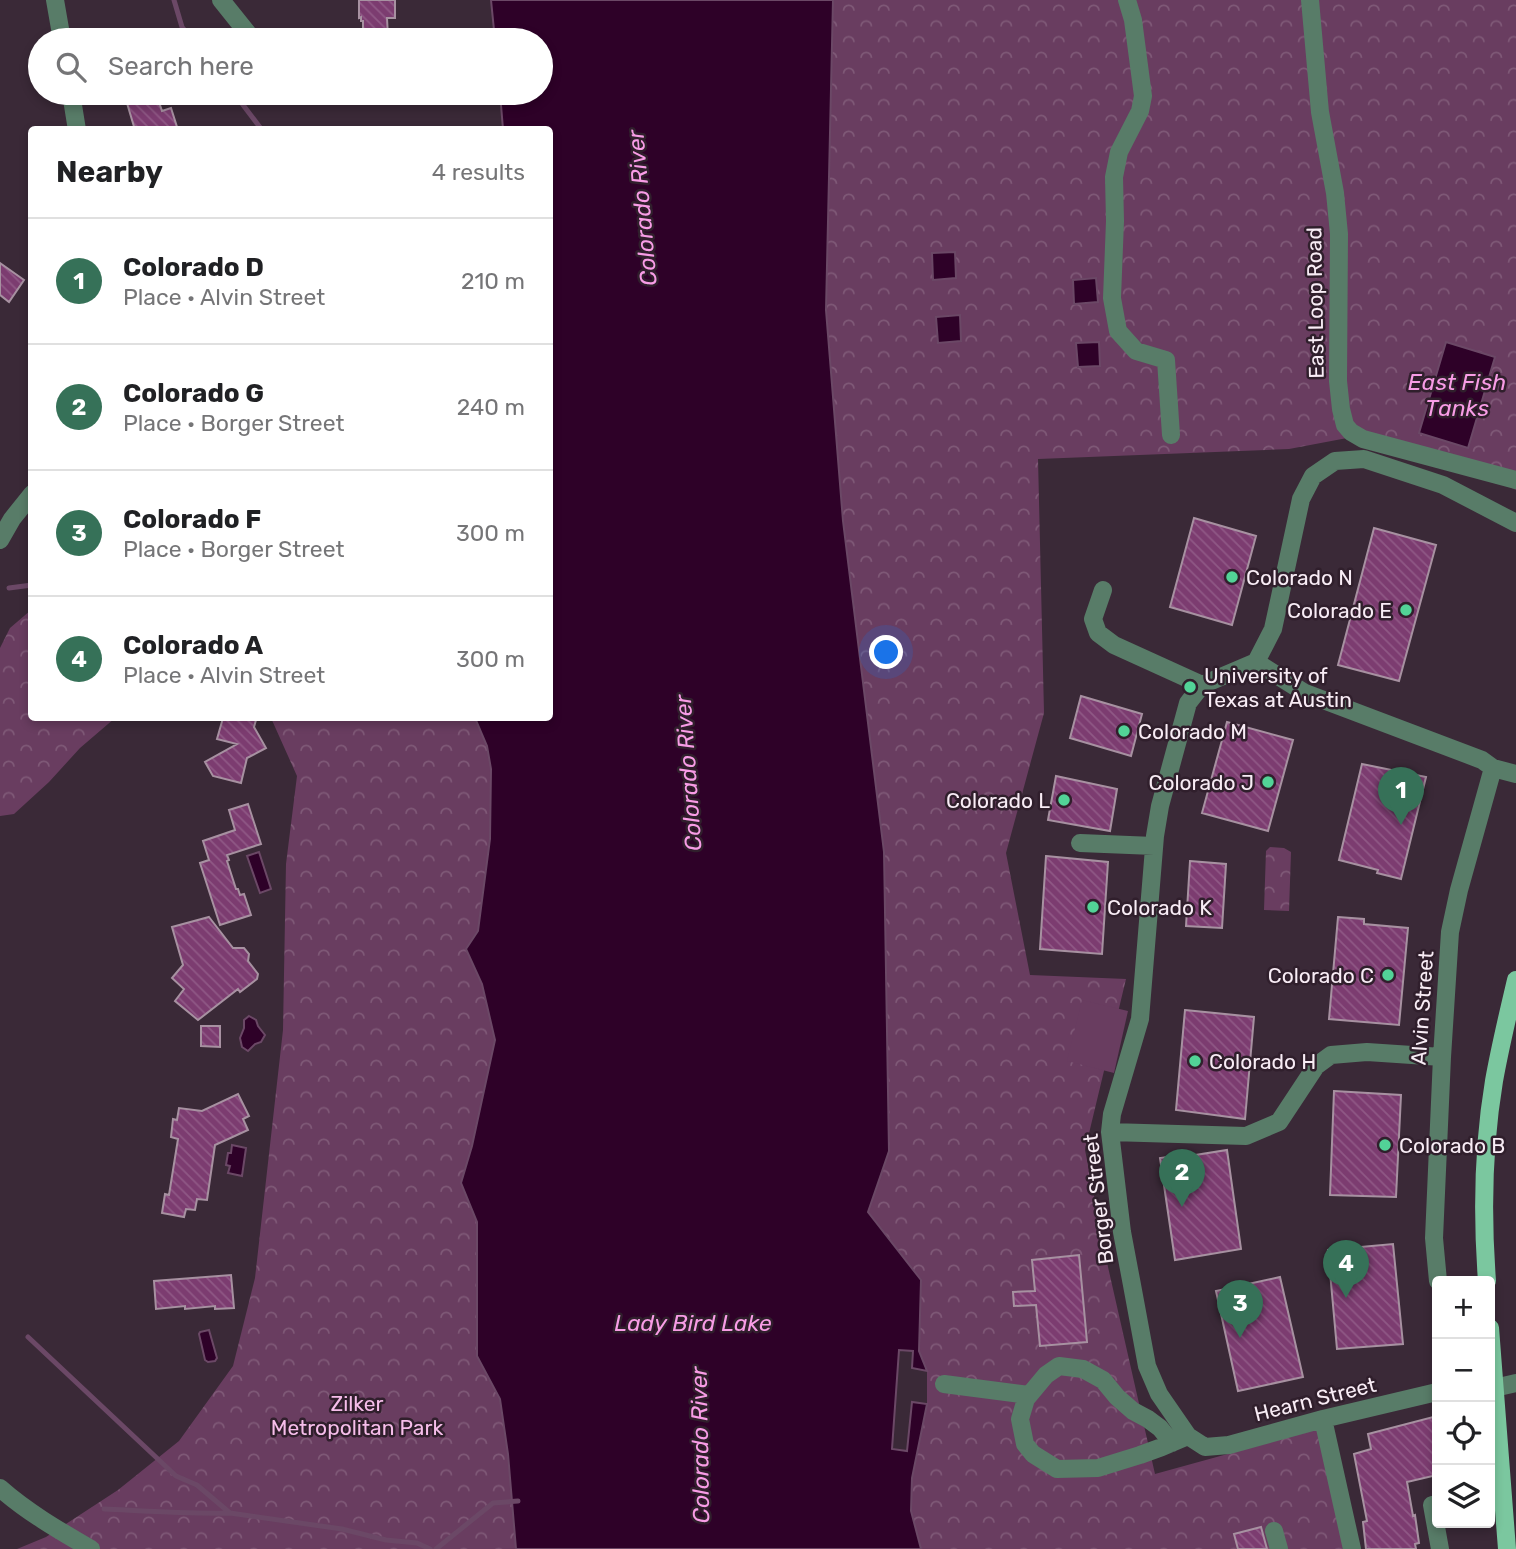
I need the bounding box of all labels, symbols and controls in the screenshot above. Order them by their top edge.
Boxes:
search box [28,28,553,105]
icon: search [52,48,90,86]
text: Search here [108,51,254,82]
water label: Colorado River [621,128,663,287]
text: Nearby [56,154,163,190]
text: 4 results [432,158,525,186]
street label: East Loop Road [1301,227,1329,379]
text: Colorado D [123,252,264,283]
text: 1 [73,267,85,295]
text: 210 m [461,267,525,295]
text: Place · Alvin Street [123,283,325,311]
water label: East Fish Tanks [1408,368,1506,422]
text: Colorado G [123,378,264,409]
text: 2 [72,393,86,421]
text: 240 m [457,393,525,421]
text: Place · Borger Street [123,409,345,437]
text: Colorado F [123,504,261,535]
text: 3 [71,519,87,547]
text: 300 m [456,519,525,547]
text: Place · Borger Street [123,535,345,563]
place label: Colorado N [1246,565,1353,590]
marker: Colorado N [1224,569,1240,585]
place label: Colorado E [1287,598,1392,623]
marker: Colorado E [1398,602,1414,618]
text: Colorado A [123,630,263,661]
your location [869,635,903,669]
text: 4 [71,645,87,673]
text: 300 m [456,645,525,673]
text: Place · Alvin Street [123,661,325,689]
place label: University of Texas at Austin [1204,663,1352,712]
marker: University of Texas at Austin [1182,679,1198,695]
water label: Colorado River [668,693,707,852]
place label: Colorado M [1138,719,1247,744]
marker: Colorado M [1116,723,1132,739]
pin: 1 [1378,767,1424,825]
place label: Colorado J [1148,770,1254,795]
marker: Colorado J [1260,774,1276,790]
place label: Colorado L [946,788,1050,813]
marker: Colorado L [1056,792,1072,808]
place label: Colorado K [1107,895,1212,920]
marker: Colorado K [1085,899,1101,915]
street label: Alvin Street [1406,950,1438,1066]
place label: Colorado C [1268,963,1374,988]
marker: Colorado C [1380,967,1396,983]
place label: Colorado H [1209,1049,1316,1074]
marker: Colorado H [1187,1053,1203,1069]
street label: Borger Street [1078,1132,1118,1266]
place label: Colorado B [1399,1133,1505,1158]
marker: Colorado B [1377,1137,1393,1153]
pin: 2 [1159,1149,1205,1207]
pin: 4 [1323,1240,1369,1298]
map controls [1432,1276,1495,1528]
button: + [1432,1276,1495,1339]
pin: 3 [1217,1280,1263,1338]
water label: Lady Bird Lake [614,1309,772,1337]
button: − [1432,1339,1495,1402]
water label: Colorado River [685,1365,715,1524]
street label: Hearn Street [1251,1372,1379,1426]
park label: Zilker Metropolitan Park [271,1391,443,1440]
button: locate [1432,1402,1495,1465]
button: layers [1432,1465,1495,1528]

